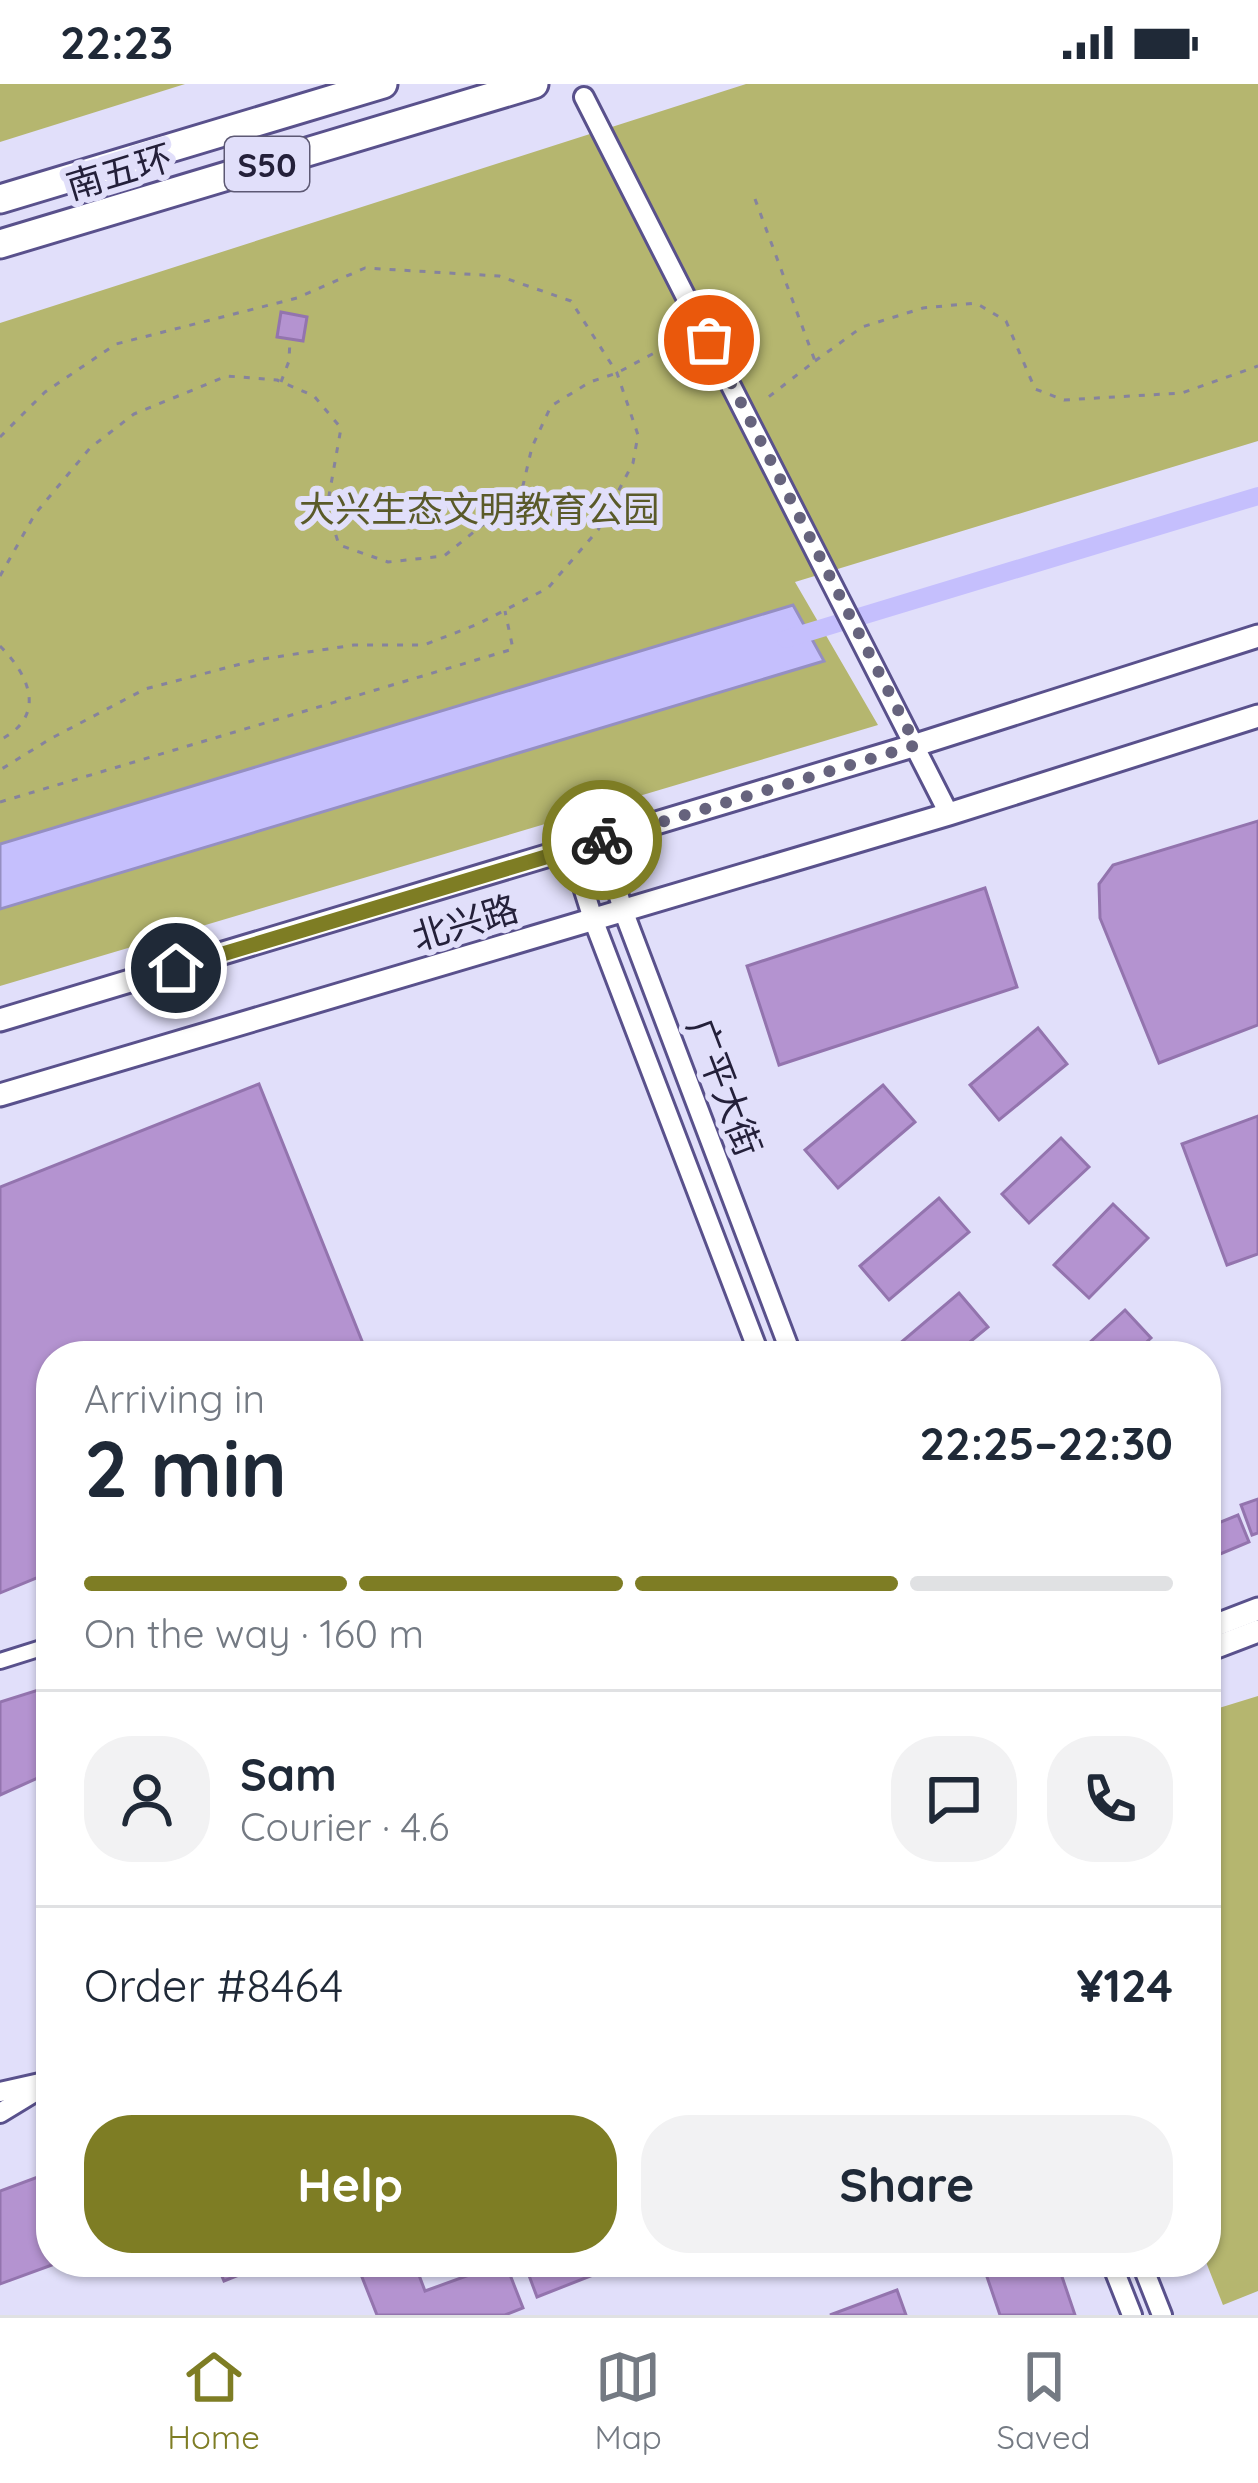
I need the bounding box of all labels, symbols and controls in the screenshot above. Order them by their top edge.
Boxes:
text: 22:23 [60,14,173,70]
street label: 南五环 [61,134,177,208]
road number: S50 [225,137,309,191]
pin [658,289,760,391]
icon: bag [676,307,742,373]
park label: 大兴生态文明教育公园 [299,486,659,531]
courier [542,780,662,900]
icon: bike [569,807,635,873]
street label: 北兴路 [407,885,523,959]
pin [125,917,227,1019]
icon: home [143,935,209,1001]
street label: 广平大街 [678,1012,772,1162]
text: Arriving in [84,1374,265,1423]
text: 22:25–22:30 [919,1415,1173,1471]
text: 2 min [84,1419,287,1517]
text: On the way · 160 m [84,1609,424,1658]
button: person [84,1736,210,1862]
button: chat [891,1736,1017,1862]
button: phone [1047,1736,1173,1862]
text: Sam [240,1746,337,1802]
text: Courier · 4.6 [240,1802,449,1851]
text: Order #8464 [84,1957,343,2013]
text: ¥124 [1077,1957,1173,2013]
button: Help [84,2115,617,2253]
button: Share [641,2115,1173,2253]
tab: Home [167,2344,260,2457]
tab: Map [595,2344,662,2457]
tab: Saved [997,2344,1091,2457]

